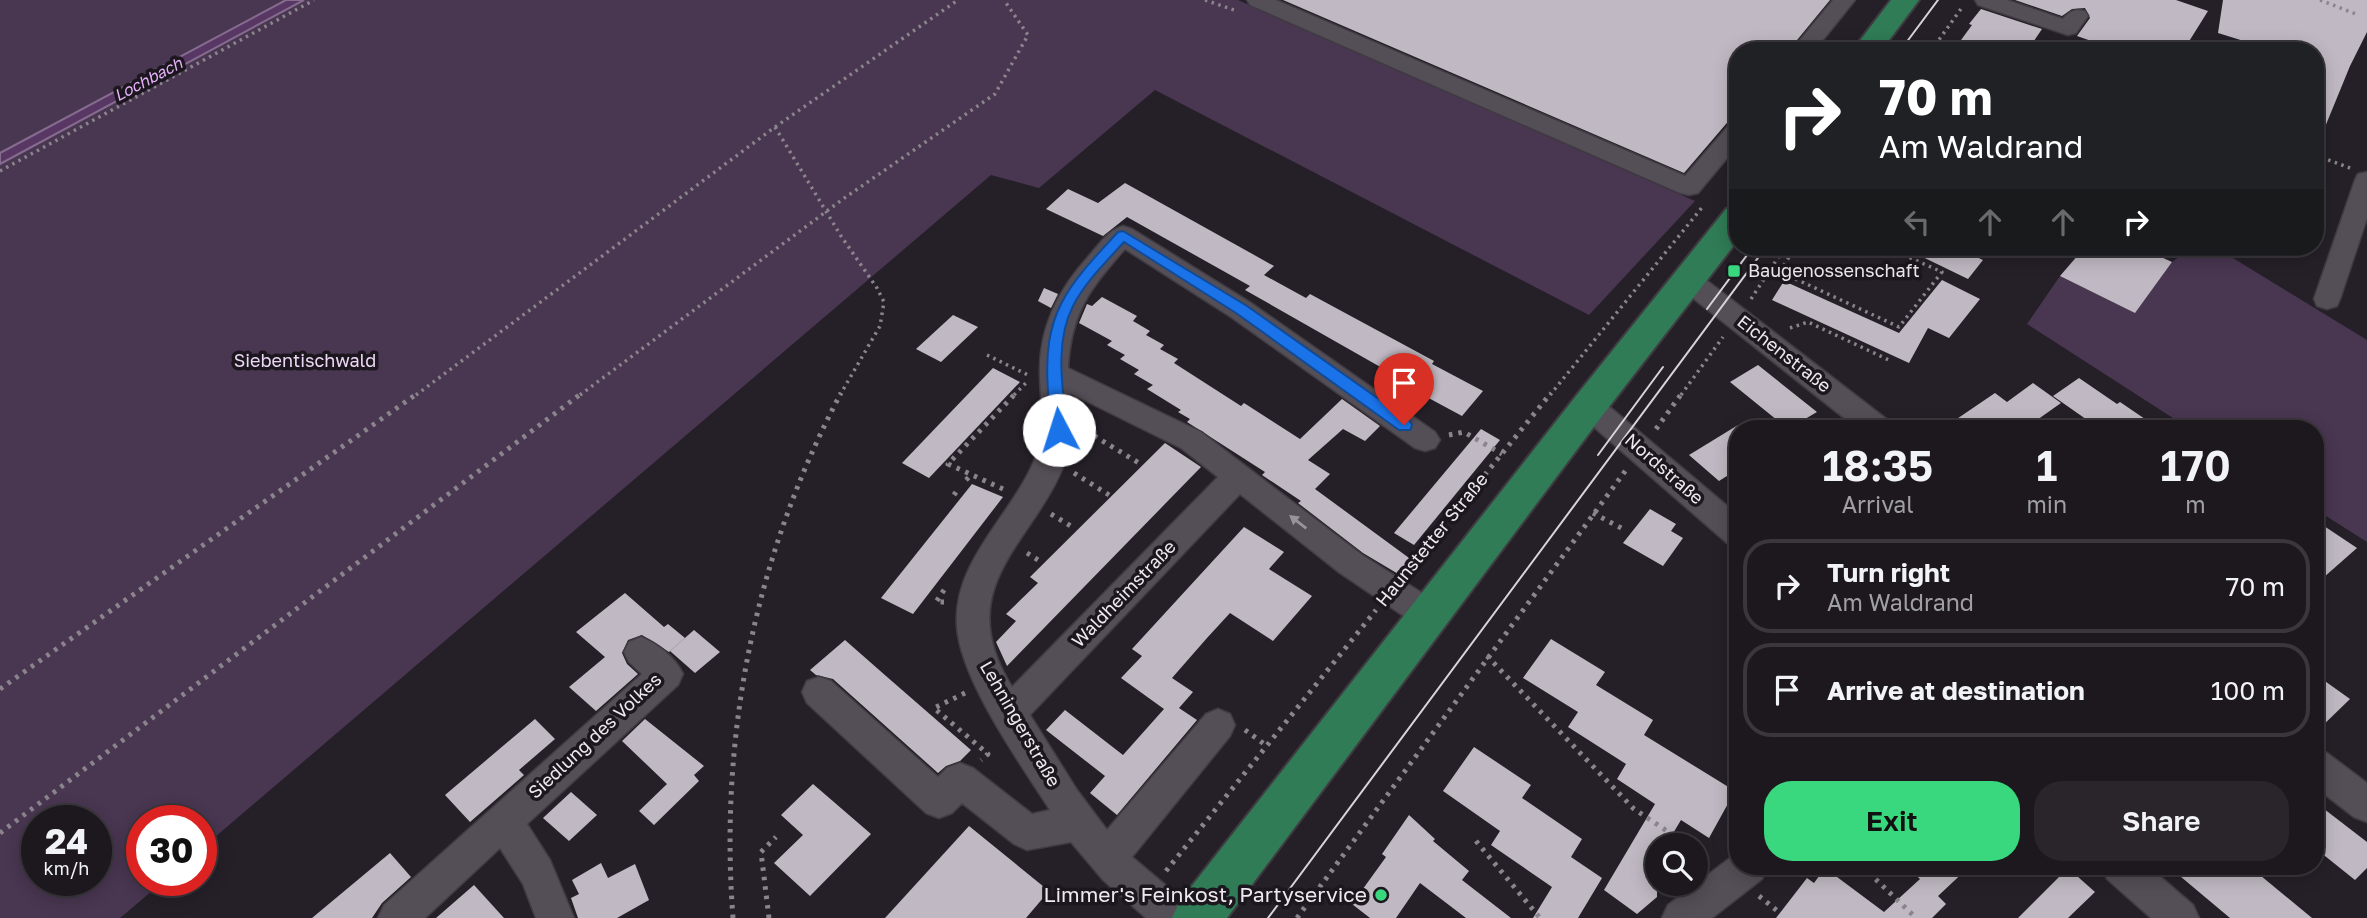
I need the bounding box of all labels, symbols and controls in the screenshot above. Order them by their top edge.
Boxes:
water label: Lochbach [110,52,187,105]
text: 70 m [1879,67,1993,126]
icon: right [1764,70,1855,161]
text: Am Waldrand [1879,127,2083,165]
icon: left [1898,203,1936,241]
icon: ahead [1971,203,2009,241]
icon: ahead [2044,203,2082,241]
icon: right [2117,203,2155,241]
place label: Baugenossenschaft [1748,259,1920,281]
marker: Baugenossenschaft [1726,263,1742,279]
street label: Eichenstraße [1733,310,1836,397]
park label: Siebentischwald [234,349,376,371]
pin [1374,353,1434,425]
icon: arrive [1385,364,1423,402]
position arrow [1022,393,1096,467]
street label: Nordstraße [1621,428,1708,508]
text: 18:35 [1822,440,1933,490]
text: 1 [2036,440,2057,490]
text: 170 [2160,440,2231,490]
street label: Haunstetter Straße [1371,468,1492,611]
text: Arrival [1842,490,1914,518]
text: min [2026,490,2067,518]
text: m [2185,490,2206,518]
one-way arrow [1289,516,1307,530]
street label: Waldheimstraße [1067,535,1180,651]
text: Turn right [1827,557,1950,588]
icon: right [1768,567,1806,605]
text: 70 m [2226,571,2285,602]
text: Am Waldrand [1827,588,1974,616]
street label: Lehningerstraße [976,657,1066,790]
street label: Siedlung des Volkes [523,668,665,803]
icon: arrive [1768,671,1806,709]
text: Arrive at destination [1827,675,2085,706]
text: 100 m [2211,675,2285,706]
button: Exit [1764,781,2020,861]
button: Share [2034,781,2289,861]
speed limit sign: 30 [126,805,217,896]
text: 24 [45,820,88,862]
map controls [1645,833,1708,896]
button: search [1645,833,1708,896]
text: km/h [44,857,89,879]
place label: Limmer's Feinkost, Partyservice [1044,881,1367,907]
marker: Limmer's Feinkost, Partyservice [1373,887,1389,903]

